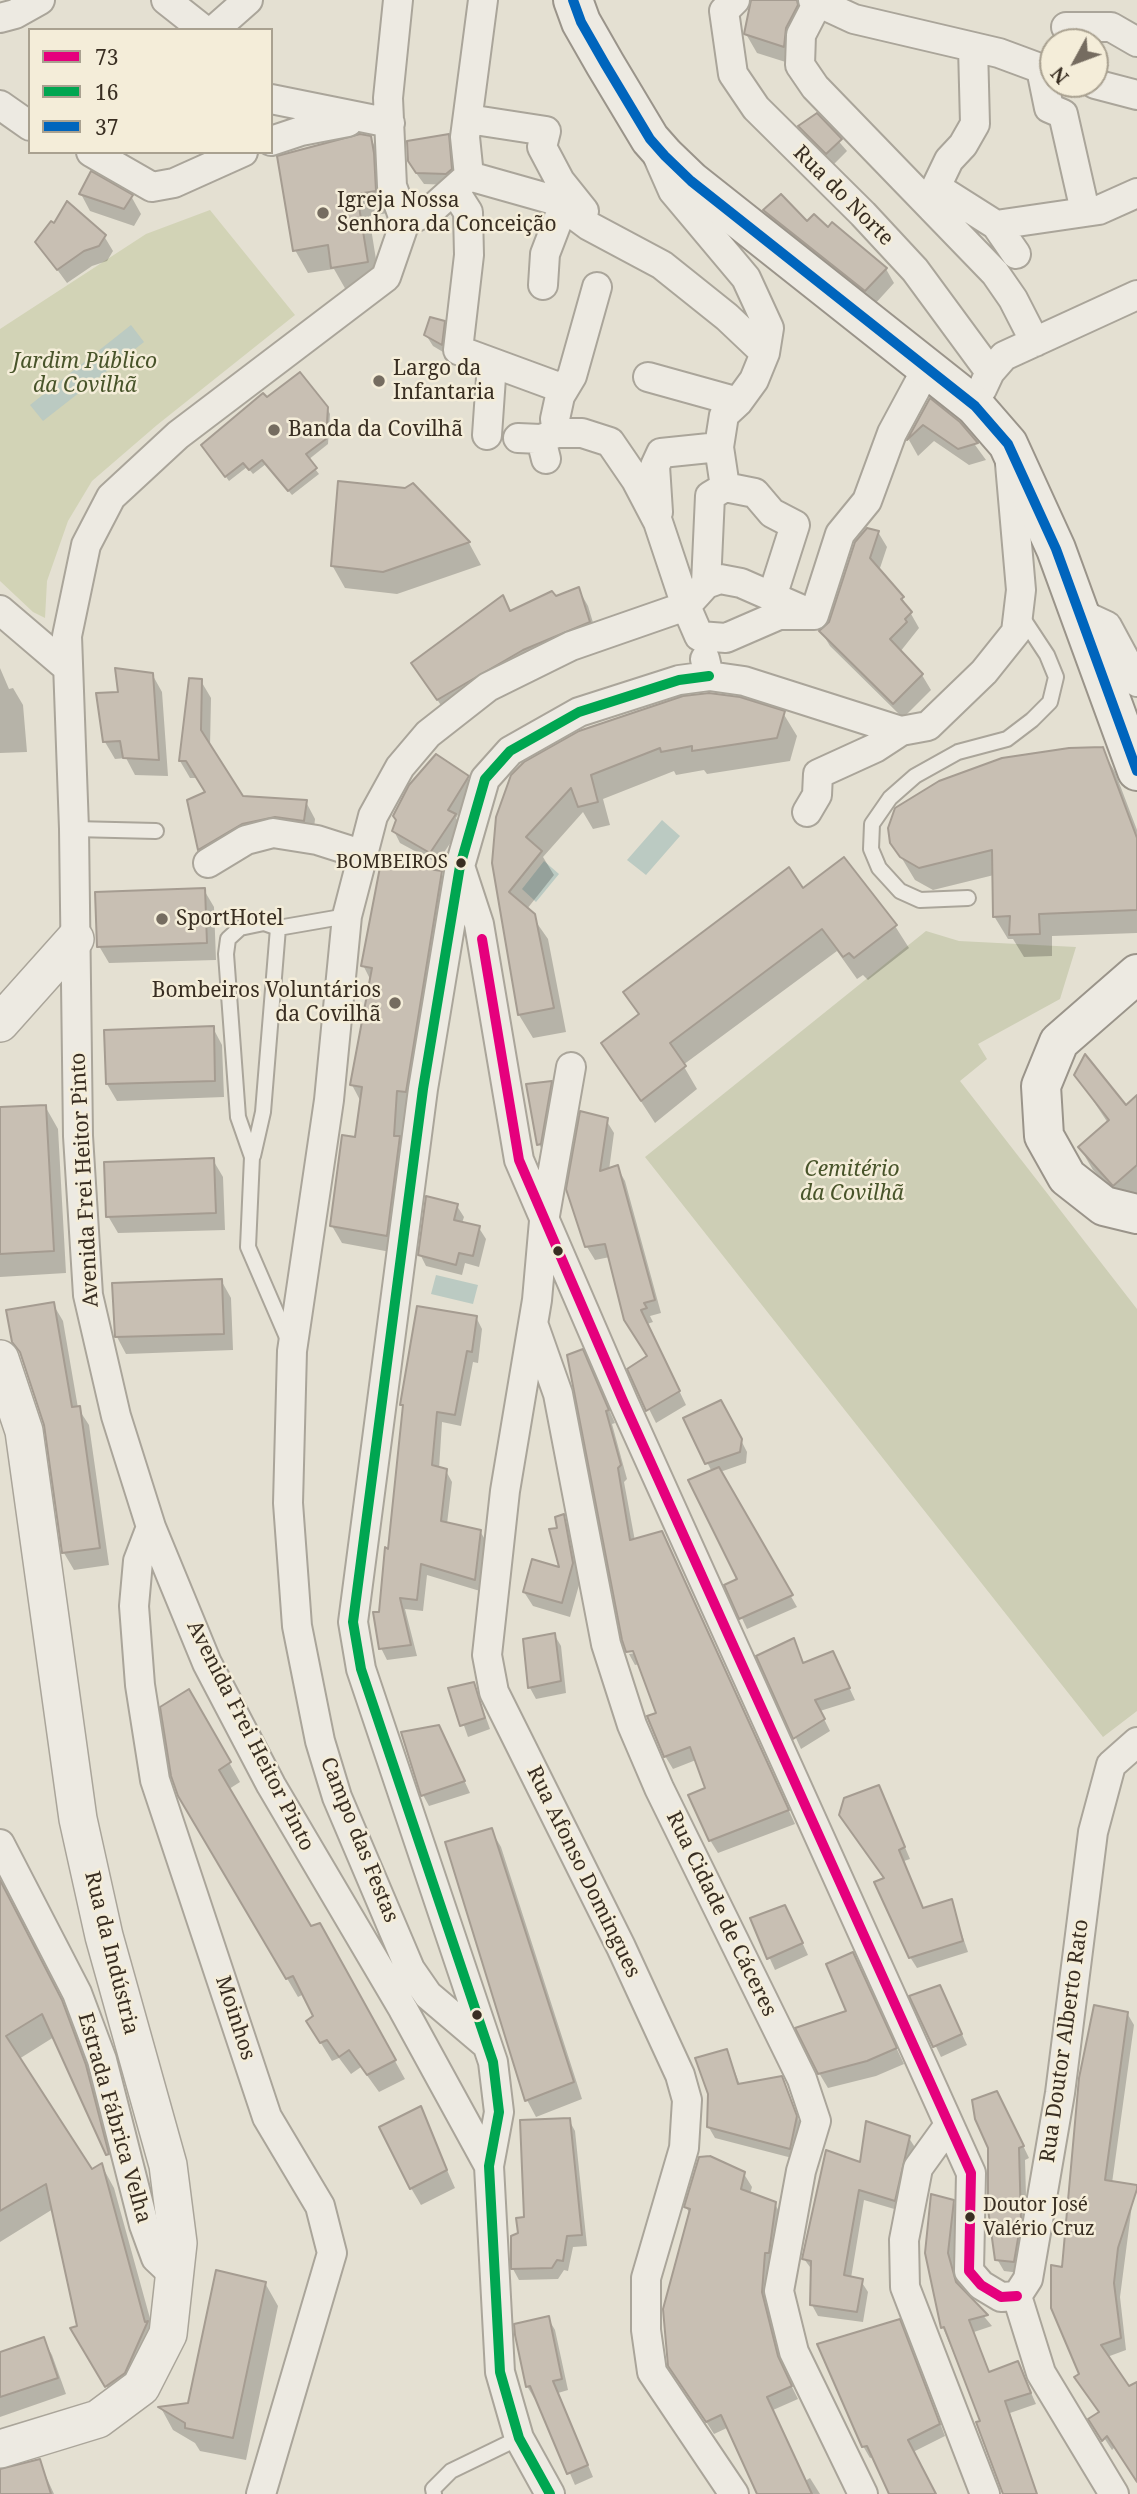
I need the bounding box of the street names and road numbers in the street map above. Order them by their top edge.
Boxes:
street label: Rua do Norte [788,141,898,251]
street label: Avenida Frei Heitor Pinto [66,1052,104,1308]
street label: Avenida Frei Heitor Pinto [181,1617,319,1855]
street label: Campo das Festas [314,1754,404,1926]
street label: Rua Afonso Domingues [521,1762,645,1982]
street label: Rua Cidade de Cáceres [660,1807,782,2021]
street label: Rua da Indústria [79,1869,143,2037]
street label: Rua Doutor Alberto Rato [1035,1918,1095,2164]
street label: Moinhos [210,1973,260,2063]
street label: Estrada Fábrica Velha [72,2010,156,2226]

